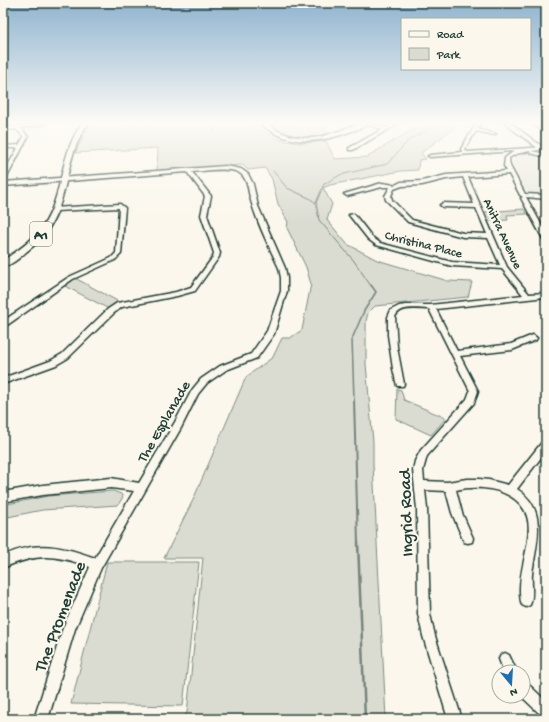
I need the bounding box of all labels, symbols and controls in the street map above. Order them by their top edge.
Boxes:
legend [401,18,531,70]
text: Road [437,29,464,43]
text: Park [436,49,462,63]
street label: Anitra Avenue [479,196,525,272]
road number: A1 [30,222,52,246]
street label: Christina Place [383,229,464,262]
street label: The Esplanade [134,378,195,467]
street label: Ingrid Road [395,467,420,557]
street label: The Promenade [30,558,92,676]
north arrow [491,664,531,704]
text: N [508,685,519,698]

